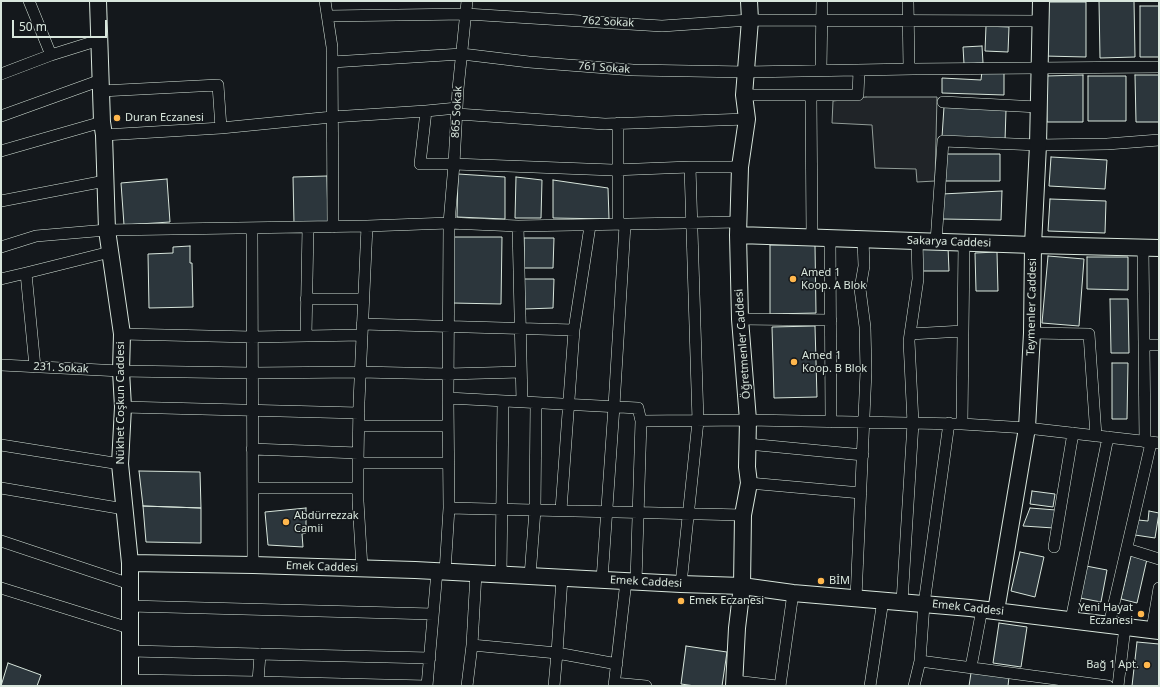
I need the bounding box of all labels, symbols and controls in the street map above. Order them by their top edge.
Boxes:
scale bar [14,12,109,38]
street label: 762 Sokak [582,14,634,30]
text: 50 m [19,18,47,35]
street label: 761 Sokak [577,60,631,76]
street label: 865 Sokak [449,86,465,138]
place label: Duran Eczanesi [125,111,204,125]
marker: Duran Eczanesi [112,113,122,123]
street label: Sakarya Caddesi [907,234,991,250]
street label: Teymenler Caddesi [1025,258,1039,356]
place label: Amed 1 Koop. A Blok [801,266,866,292]
marker: Amed 1 Koop. A Blok [788,274,798,284]
street label: Öğretmenler Caddesi [733,288,753,400]
street label: Nükhet Coşkun Caddesi [114,341,128,465]
place label: Amed 1 Koop. B Blok [802,349,867,375]
marker: Amed 1 Koop. B Blok [789,357,799,367]
street label: 231. Sokak [33,360,89,376]
place label: Abdürrezzak Camii [294,509,359,535]
marker: Abdürrezzak Camii [281,517,291,527]
street label: Emek Caddesi [286,559,358,575]
street label: Emek Caddesi [610,574,682,590]
place label: BİM [829,574,850,588]
marker: BİM [816,576,826,586]
place label: Emek Eczanesi [689,594,764,608]
marker: Emek Eczanesi [676,596,686,606]
street label: Emek Caddesi [931,598,1005,618]
place label: Yeni Hayat Eczanesi [1079,601,1133,627]
marker: Yeni Hayat Eczanesi [1136,609,1146,619]
place label: Bağ 1 Apt. [1086,658,1139,672]
marker: Bağ 1 Apt. [1142,660,1152,670]

